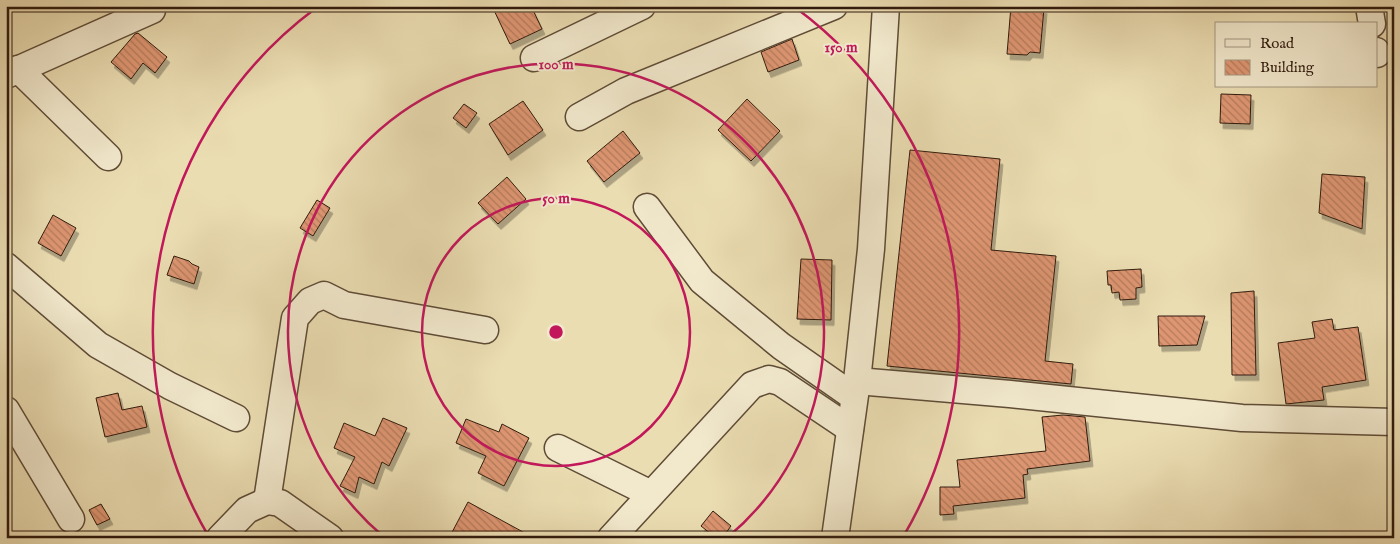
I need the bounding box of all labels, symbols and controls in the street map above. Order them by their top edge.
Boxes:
legend [1215,22,1378,88]
text: Road [1260,34,1295,53]
text: 150 m [824,38,858,57]
text: 100 m [538,55,574,74]
text: Building [1260,58,1315,77]
text: 50 m [542,189,570,208]
centre of rings [547,323,565,341]

